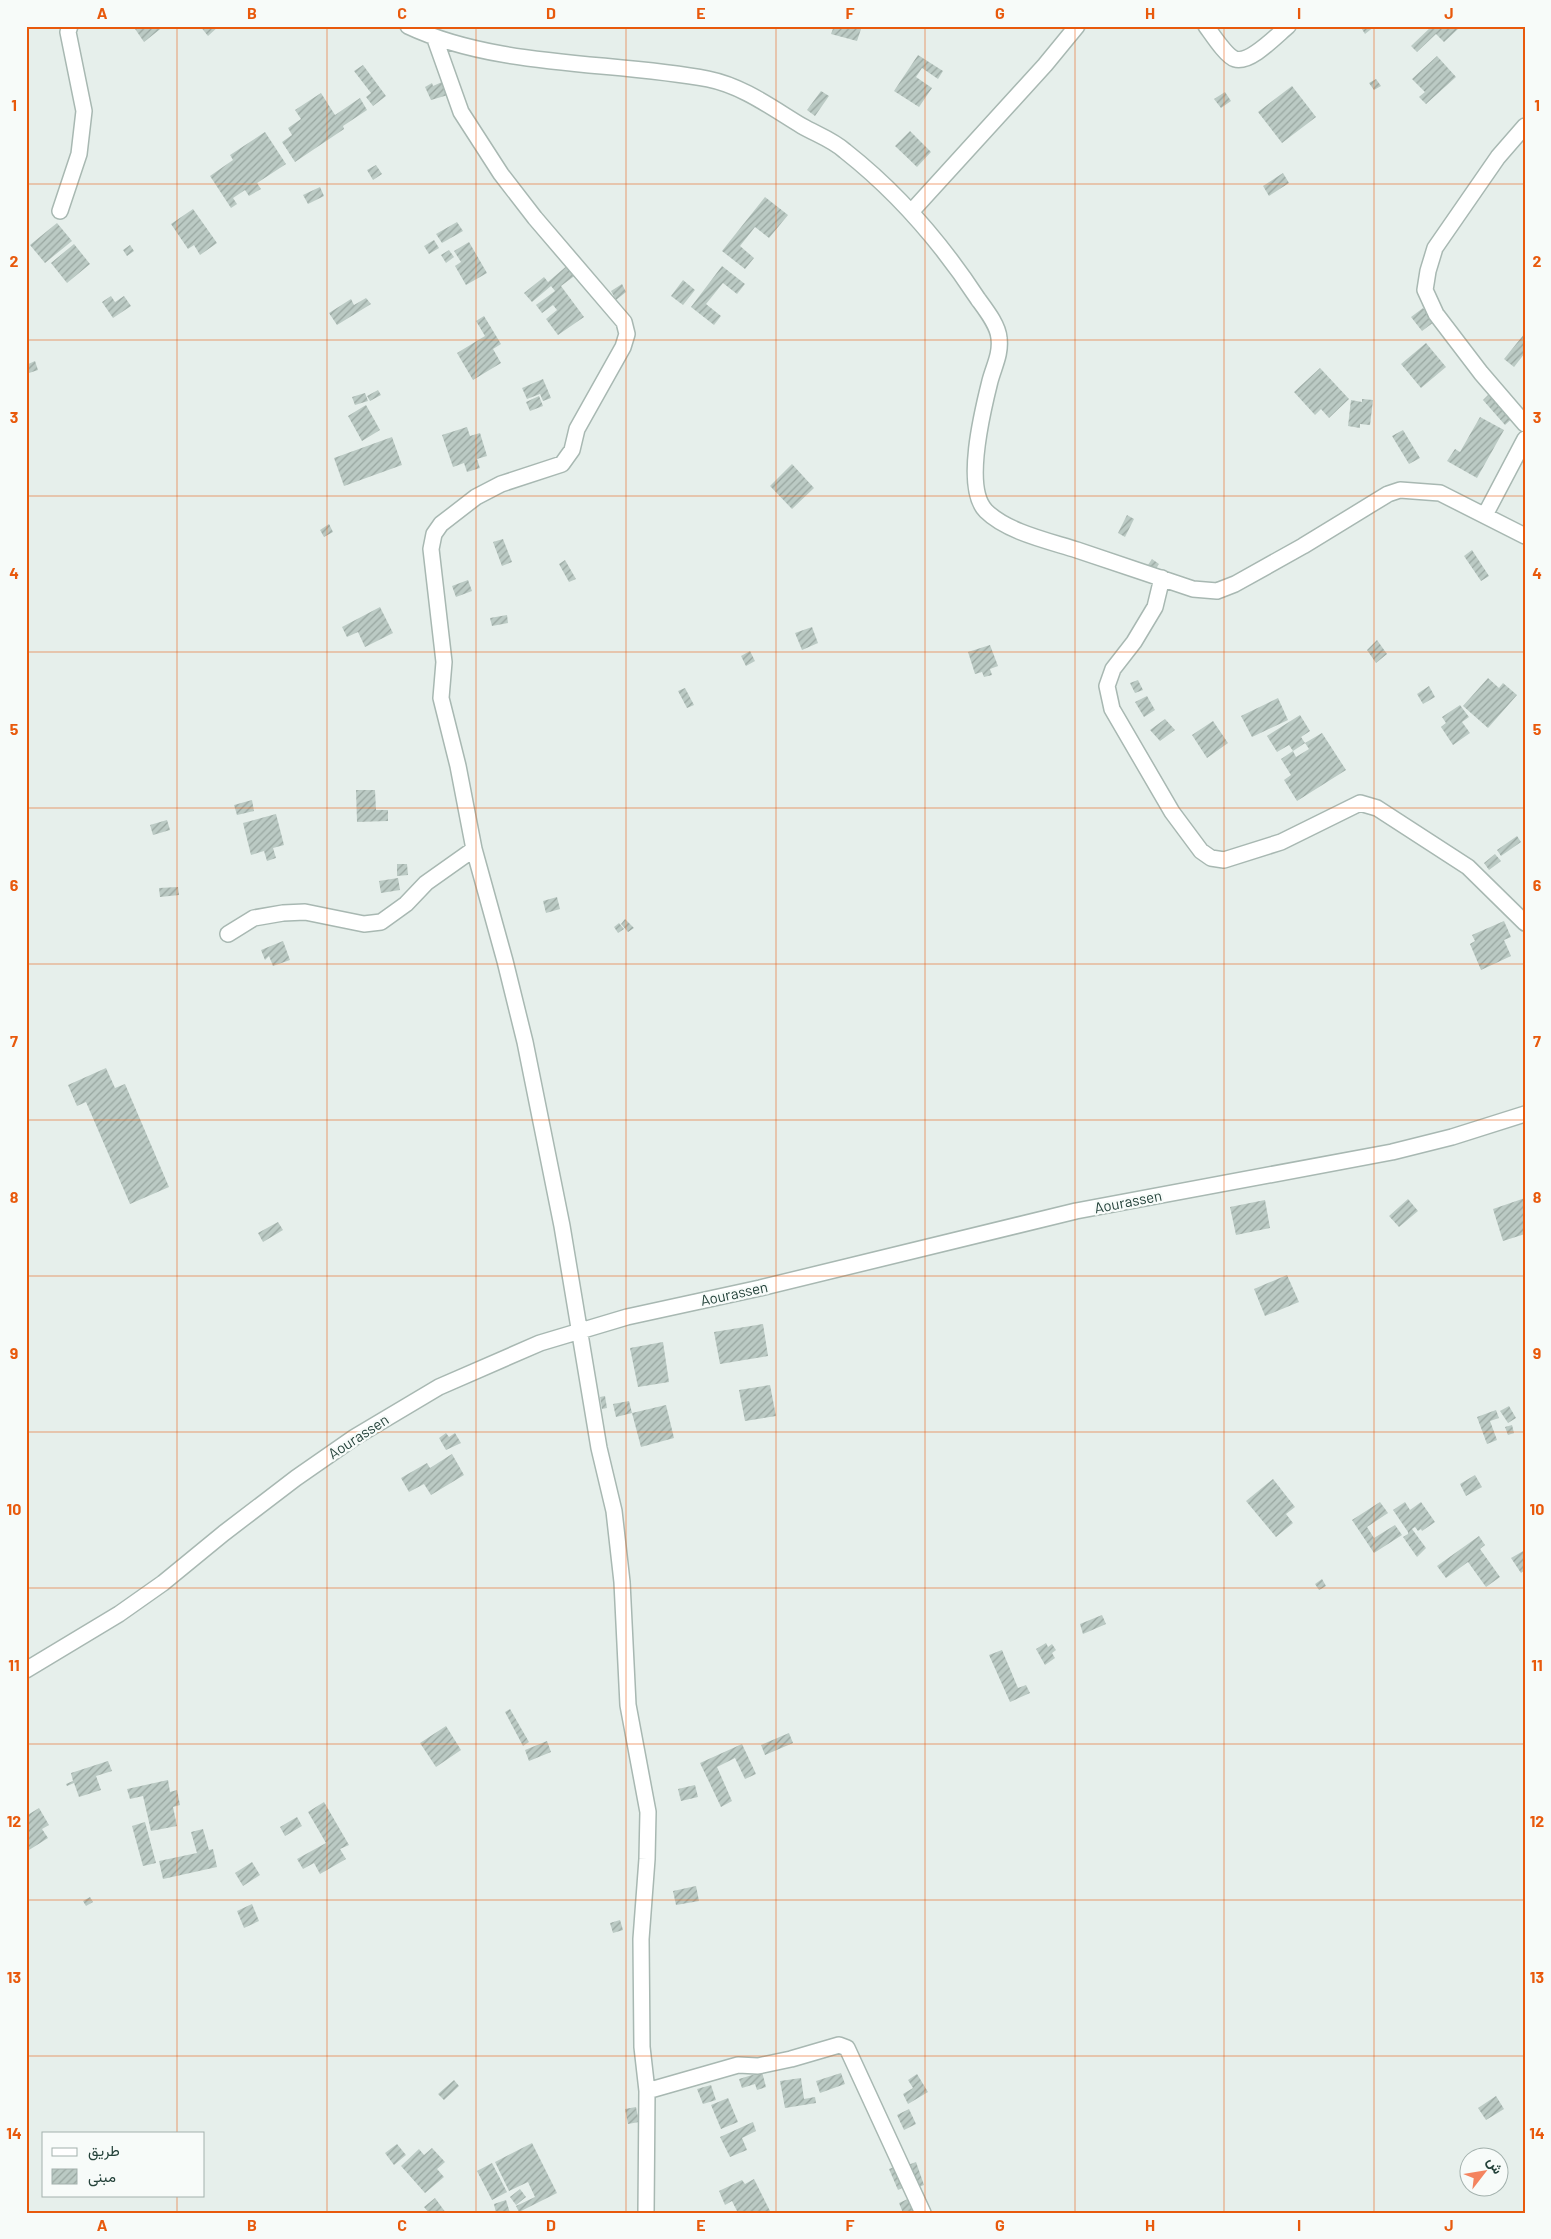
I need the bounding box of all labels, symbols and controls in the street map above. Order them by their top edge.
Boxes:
text: A [97,3,108,22]
text: B [247,3,257,22]
text: C [397,3,407,22]
text: D [546,3,556,22]
text: E [696,3,706,22]
text: F [846,3,855,22]
text: G [995,3,1005,22]
text: H [1145,3,1155,22]
text: I [1297,3,1301,22]
text: J [1444,3,1454,22]
text: 1 [11,95,17,114]
text: 1 [1534,95,1540,114]
text: 2 [10,251,19,270]
text: 2 [1533,251,1542,270]
text: 3 [10,407,18,426]
text: 3 [1533,407,1541,426]
text: 4 [9,563,19,582]
text: 4 [1532,563,1542,582]
text: 5 [10,719,19,738]
text: 5 [1533,719,1542,738]
text: 6 [10,875,19,894]
text: 6 [1533,875,1542,894]
text: 7 [10,1031,18,1050]
text: 7 [1533,1031,1541,1050]
street label: Aourassen [1093,1186,1163,1216]
text: 8 [10,1187,19,1206]
text: 8 [1533,1187,1542,1206]
street label: Aourassen [699,1277,769,1309]
text: 9 [10,1343,18,1362]
text: 9 [1533,1343,1541,1362]
street label: Aourassen [324,1410,392,1462]
text: 10 [7,1499,21,1518]
text: 10 [1530,1499,1544,1518]
text: 11 [8,1655,20,1674]
text: 11 [1531,1655,1543,1674]
text: 12 [7,1811,21,1830]
text: 12 [1530,1811,1544,1830]
text: 13 [7,1967,21,1986]
text: 13 [1530,1967,1544,1986]
text: 14 [6,2123,22,2142]
text: 14 [1529,2123,1545,2142]
legend [42,2132,205,2196]
text: طريق [88,2141,120,2161]
north arrow [1458,2146,1508,2196]
text: ش [1483,2153,1507,2177]
text: مبنى [88,2167,116,2187]
text: A [97,2215,108,2234]
text: B [247,2215,257,2234]
text: C [397,2215,407,2234]
text: D [546,2215,556,2234]
text: E [696,2215,706,2234]
text: F [846,2215,855,2234]
text: G [995,2215,1005,2234]
text: H [1145,2215,1155,2234]
text: I [1297,2215,1301,2234]
text: J [1444,2215,1454,2234]

